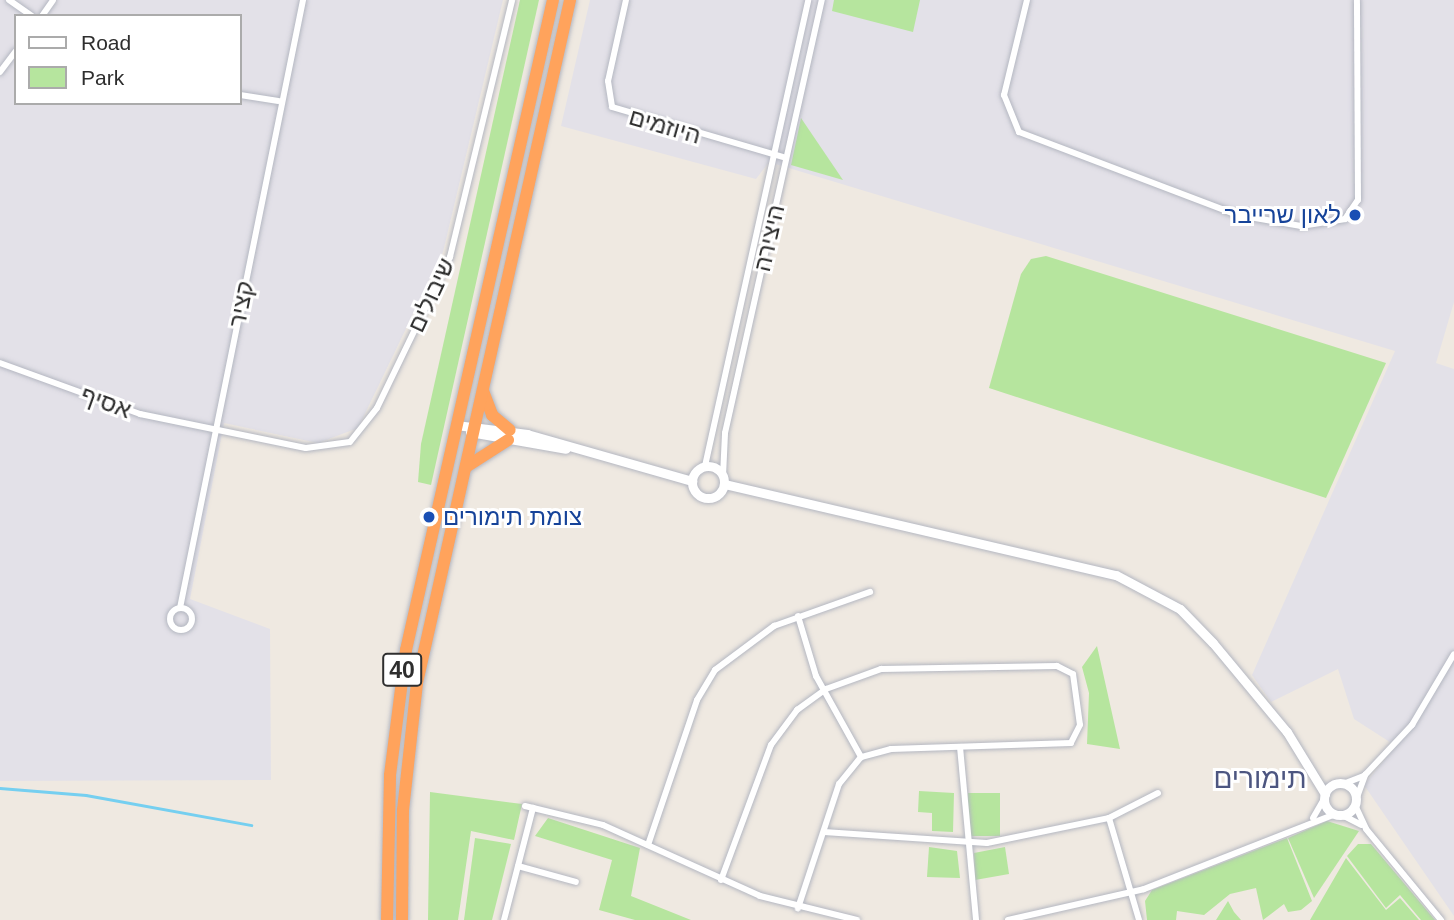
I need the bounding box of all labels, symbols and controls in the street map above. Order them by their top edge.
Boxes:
legend [14,14,242,105]
text: Road [81,31,131,54]
text: Park [81,66,124,89]
street label: היוזמים [626,102,704,150]
place label: לאון שרייבר [1225,201,1341,229]
street label: היצירה [747,202,791,274]
marker: לאון שרייבר [1347,207,1363,223]
street label: שיבולים [401,253,461,337]
street label: קציר [222,279,260,329]
street label: אסיף [77,380,135,424]
place label: צומת תימורים [443,503,582,531]
marker: צומת תימורים [421,509,437,525]
road number: 40 [381,650,423,690]
district label: תימורים [1213,762,1307,796]

